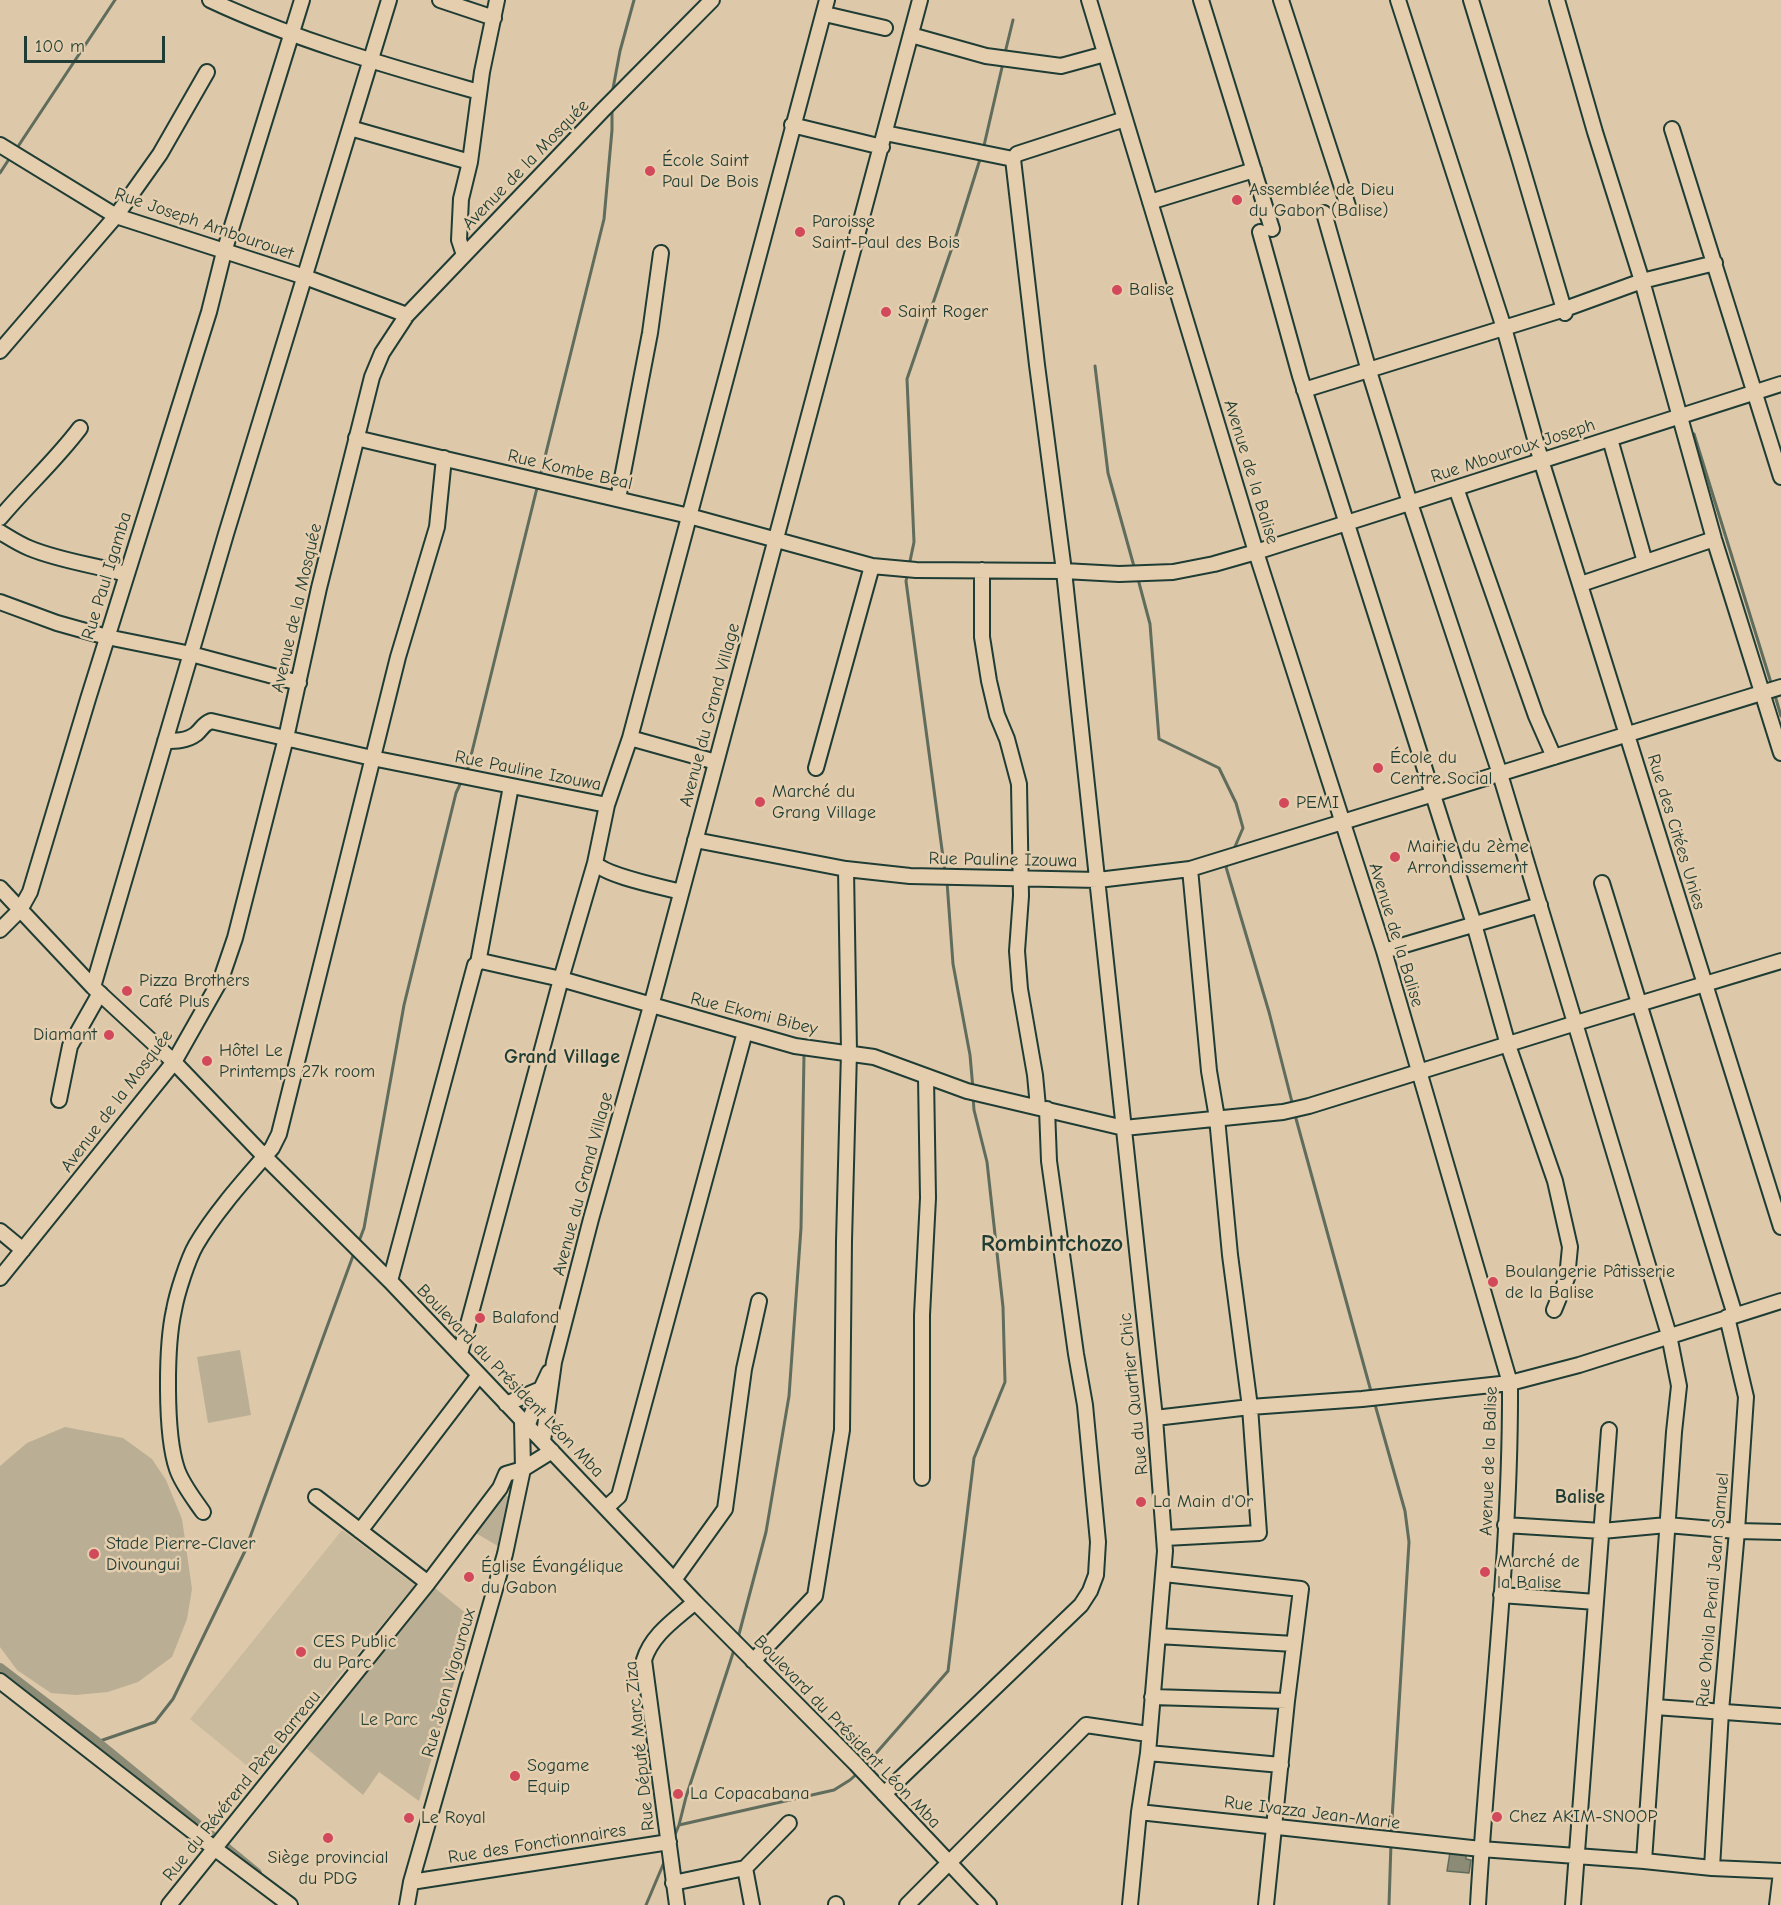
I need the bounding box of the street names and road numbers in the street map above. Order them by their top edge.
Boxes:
street label: Avenue de la Mosquée [458,95,594,235]
street label: Rue Joseph Ambourouet [112,183,296,265]
street label: Avenue de la Balise [1219,397,1283,547]
street label: Rue Mbouroux Joseph [1428,414,1598,488]
street label: Rue Kombe Beal [505,445,635,495]
street label: Rue Paul Igamba [77,510,137,642]
street label: Avenue de la Mosquée [267,521,327,695]
street label: Avenue du Grand Village [675,621,745,809]
street label: Rue Pauline Izouwa [453,746,603,796]
street label: Rue des Citées Unies [1642,752,1710,912]
street label: Rue Pauline Izouwa [928,848,1078,872]
street label: Avenue de la Balise [1364,860,1428,1010]
street label: Rue Ekomi Bibey [688,988,820,1040]
street label: Avenue de la Mosquée [56,1025,178,1177]
street label: Avenue du Grand Village [548,1090,618,1278]
street label: Boulevard du Président Léon Mba [412,1280,608,1482]
street label: Rue du Quartier Chic [1115,1312,1153,1476]
street label: Avenue de la Balise [1476,1386,1502,1536]
street label: Rue Ohoila Pendi Jean Samuel [1692,1472,1734,1708]
street label: Rue Jean Vigouroux [417,1606,481,1760]
street label: Boulevard du Président Léon Mba [749,1631,945,1833]
street label: Rue Député Marc Ziza [620,1660,660,1832]
street label: Rue du Révérend Père Barreau [158,1686,326,1886]
street label: Rue Ivazza Jean-Marie [1223,1791,1401,1835]
street label: Rue des Fonctionnaires [446,1819,628,1869]

